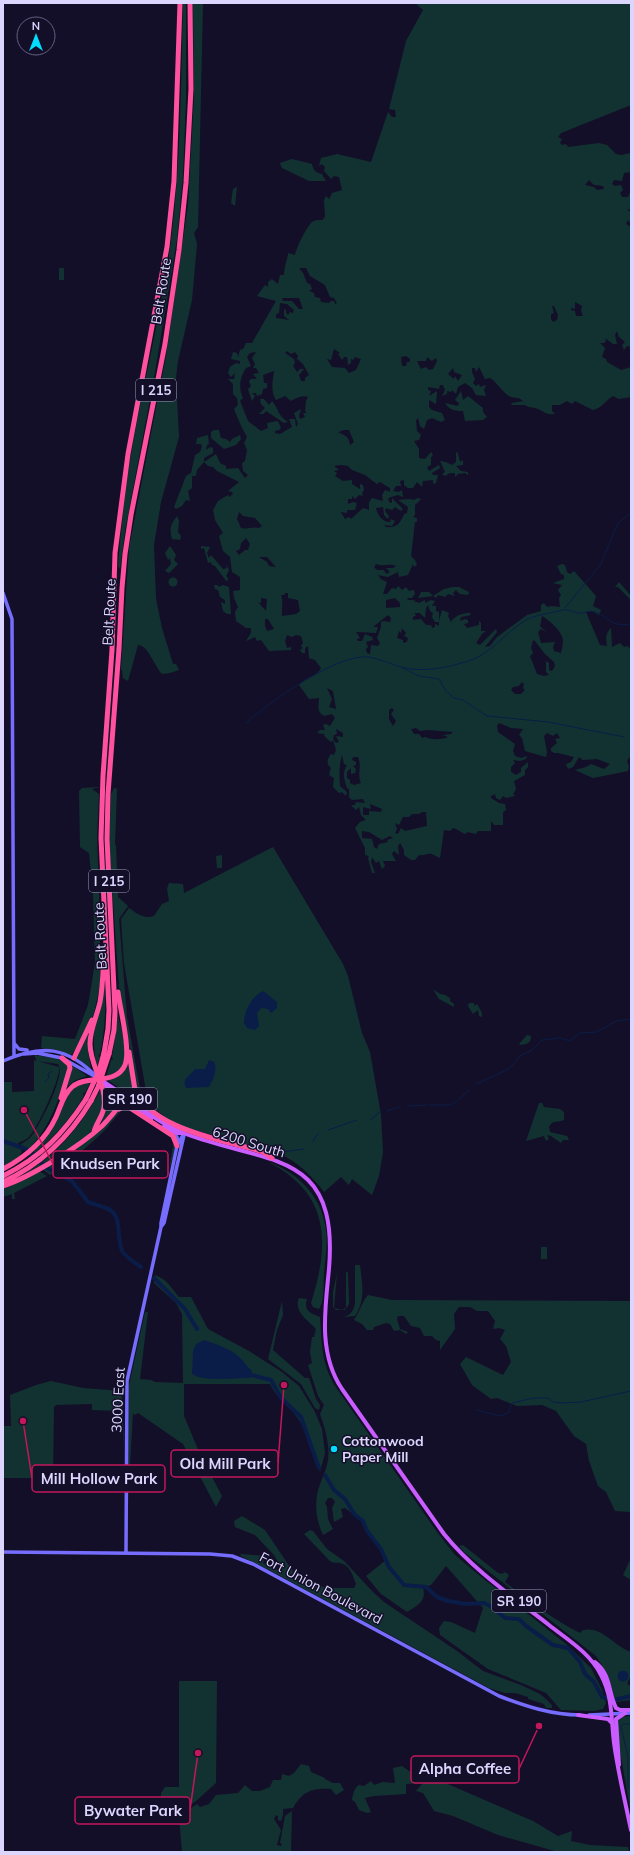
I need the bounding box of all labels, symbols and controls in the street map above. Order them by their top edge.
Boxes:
north arrow [16,16,56,56]
text: N [32,19,40,33]
street label: Belt Route [147,256,175,326]
road number: I 215 [136,379,176,401]
street label: Belt Route [98,578,120,646]
road number: I 215 [89,870,129,892]
street label: Belt Route [89,902,111,970]
road number: SR 190 [103,1088,157,1110]
street label: 6200 South [210,1122,288,1162]
callout: Knudsen Park [53,1151,168,1178]
text: Knudsen Park [60,1154,160,1173]
street label: 3000 East [107,1367,129,1433]
place label: Cottonwood Paper Mill [342,1432,424,1466]
marker: Cottonwood Paper Mill [329,1444,339,1454]
callout: Old Mill Park [171,1450,278,1477]
text: Old Mill Park [179,1454,271,1473]
callout: Mill Hollow Park [32,1465,165,1492]
text: Mill Hollow Park [41,1469,158,1488]
street label: Fort Union Boulevard [256,1548,386,1628]
road number: SR 190 [492,1590,546,1612]
callout: Alpha Coffee [411,1756,519,1783]
text: Alpha Coffee [419,1759,511,1778]
callout: Bywater Park [75,1797,190,1824]
text: Bywater Park [84,1801,183,1820]

